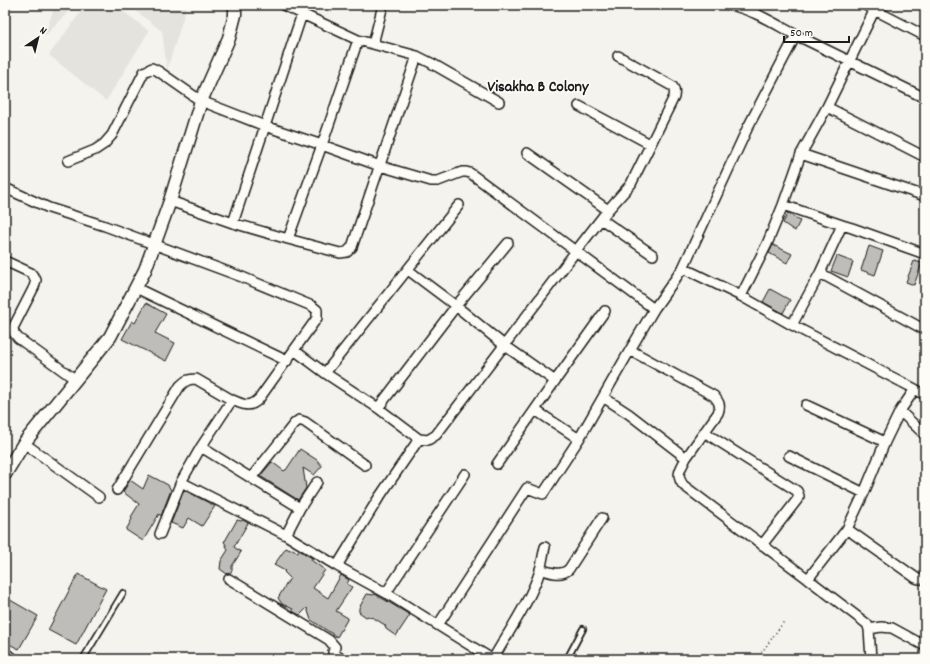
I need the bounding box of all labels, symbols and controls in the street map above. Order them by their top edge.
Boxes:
north arrow [18,18,58,58]
scale bar [784,18,849,44]
text: N [36,23,50,40]
text: 50 m [790,25,813,42]
district label: Visakha B Colony [488,76,590,99]

